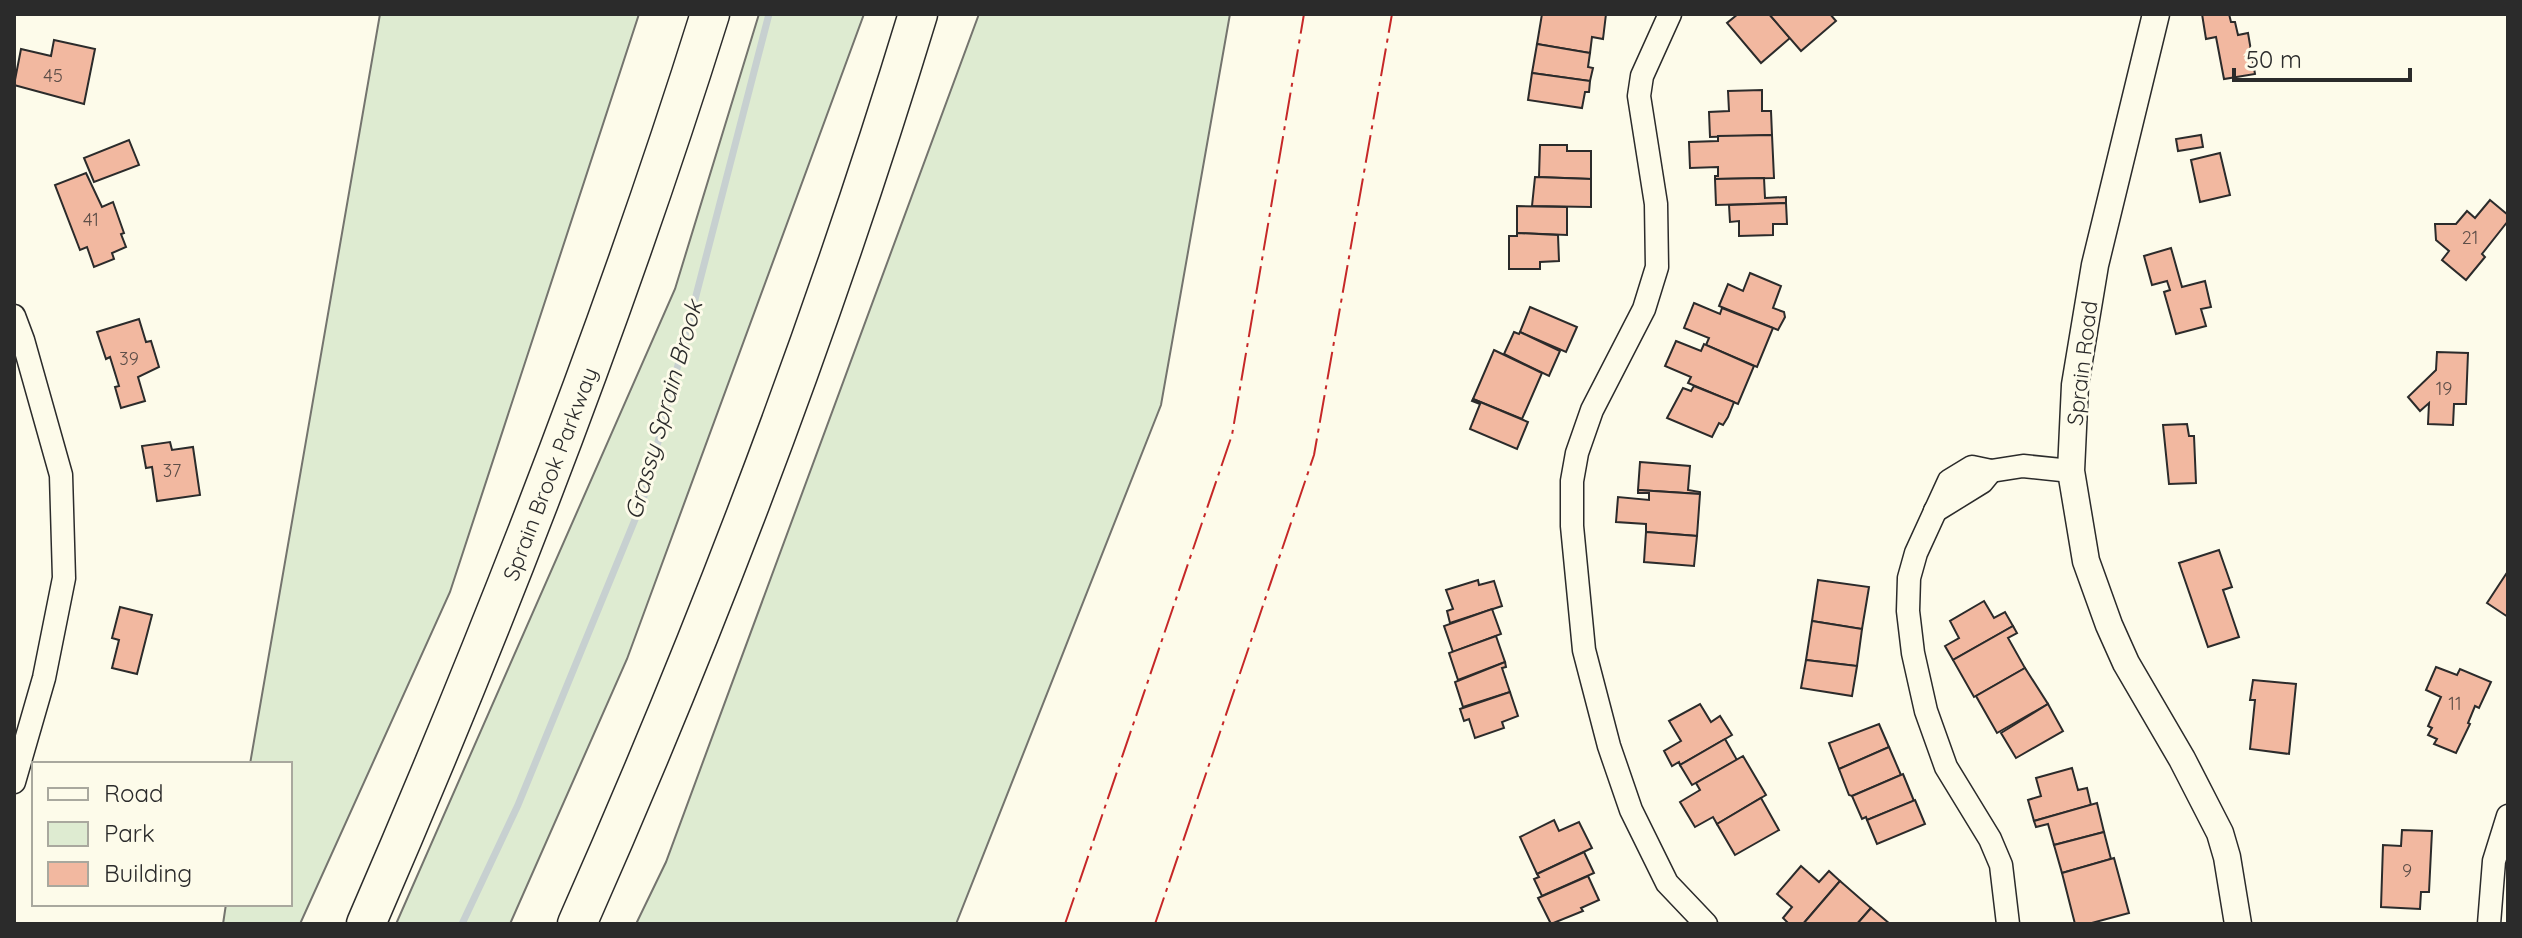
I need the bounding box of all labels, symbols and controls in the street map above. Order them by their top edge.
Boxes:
scale bar [2234,32,2410,82]
text: 50 m [2246,44,2302,74]
house number: 45 [43,64,63,87]
house number: 41 [83,208,99,231]
house number: 21 [2462,226,2478,249]
water label: Grassy Sprain Brook [617,295,709,523]
street label: Sprain Road [2060,299,2104,427]
house number: 39 [119,347,139,370]
street label: Sprain Brook Parkway [496,363,604,585]
house number: 19 [2436,377,2452,400]
house number: 37 [163,459,181,482]
house number: 11 [2448,692,2462,715]
legend [32,762,292,906]
text: Road [104,778,164,808]
text: Park [104,818,155,848]
text: Building [104,858,192,888]
house number: 9 [2402,859,2412,882]

